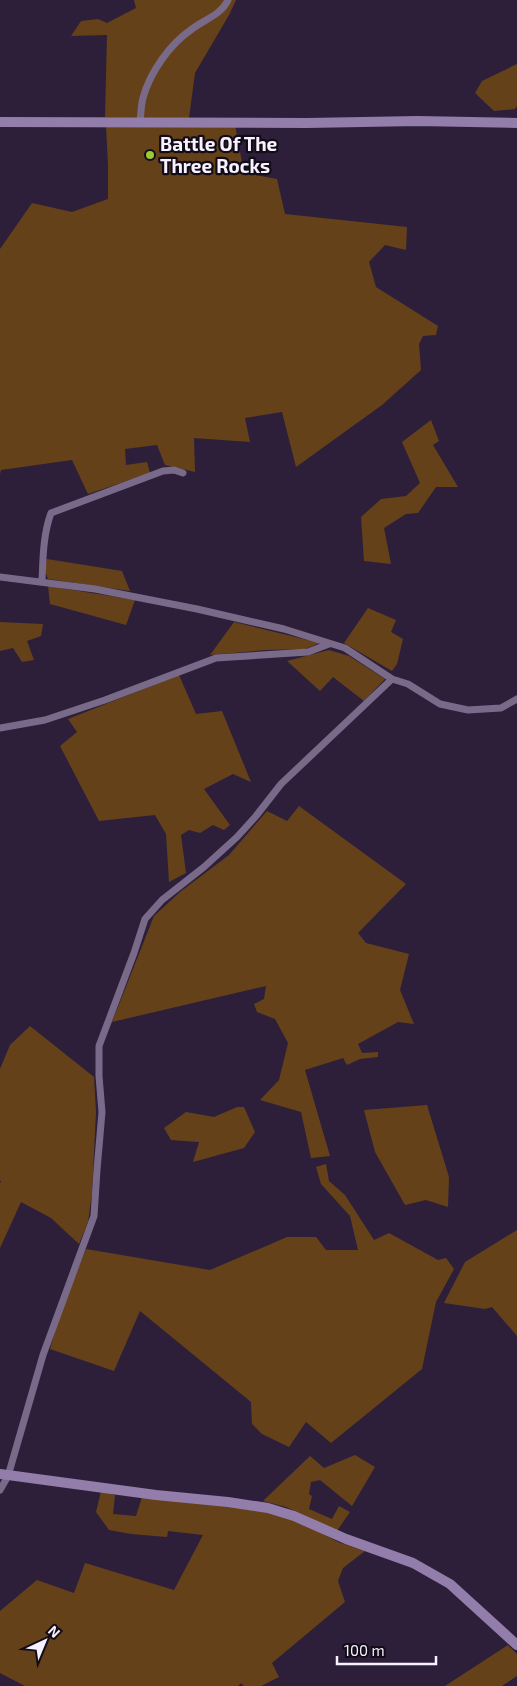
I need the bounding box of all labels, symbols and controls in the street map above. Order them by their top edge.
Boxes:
place label: Battle Of The Three Rocks [160,132,278,177]
marker: Battle Of The Three Rocks [144,149,156,161]
north arrow [20,1616,70,1666]
text: N [45,1622,64,1641]
scale bar [337,1634,436,1666]
text: 100 m [344,1641,385,1659]

